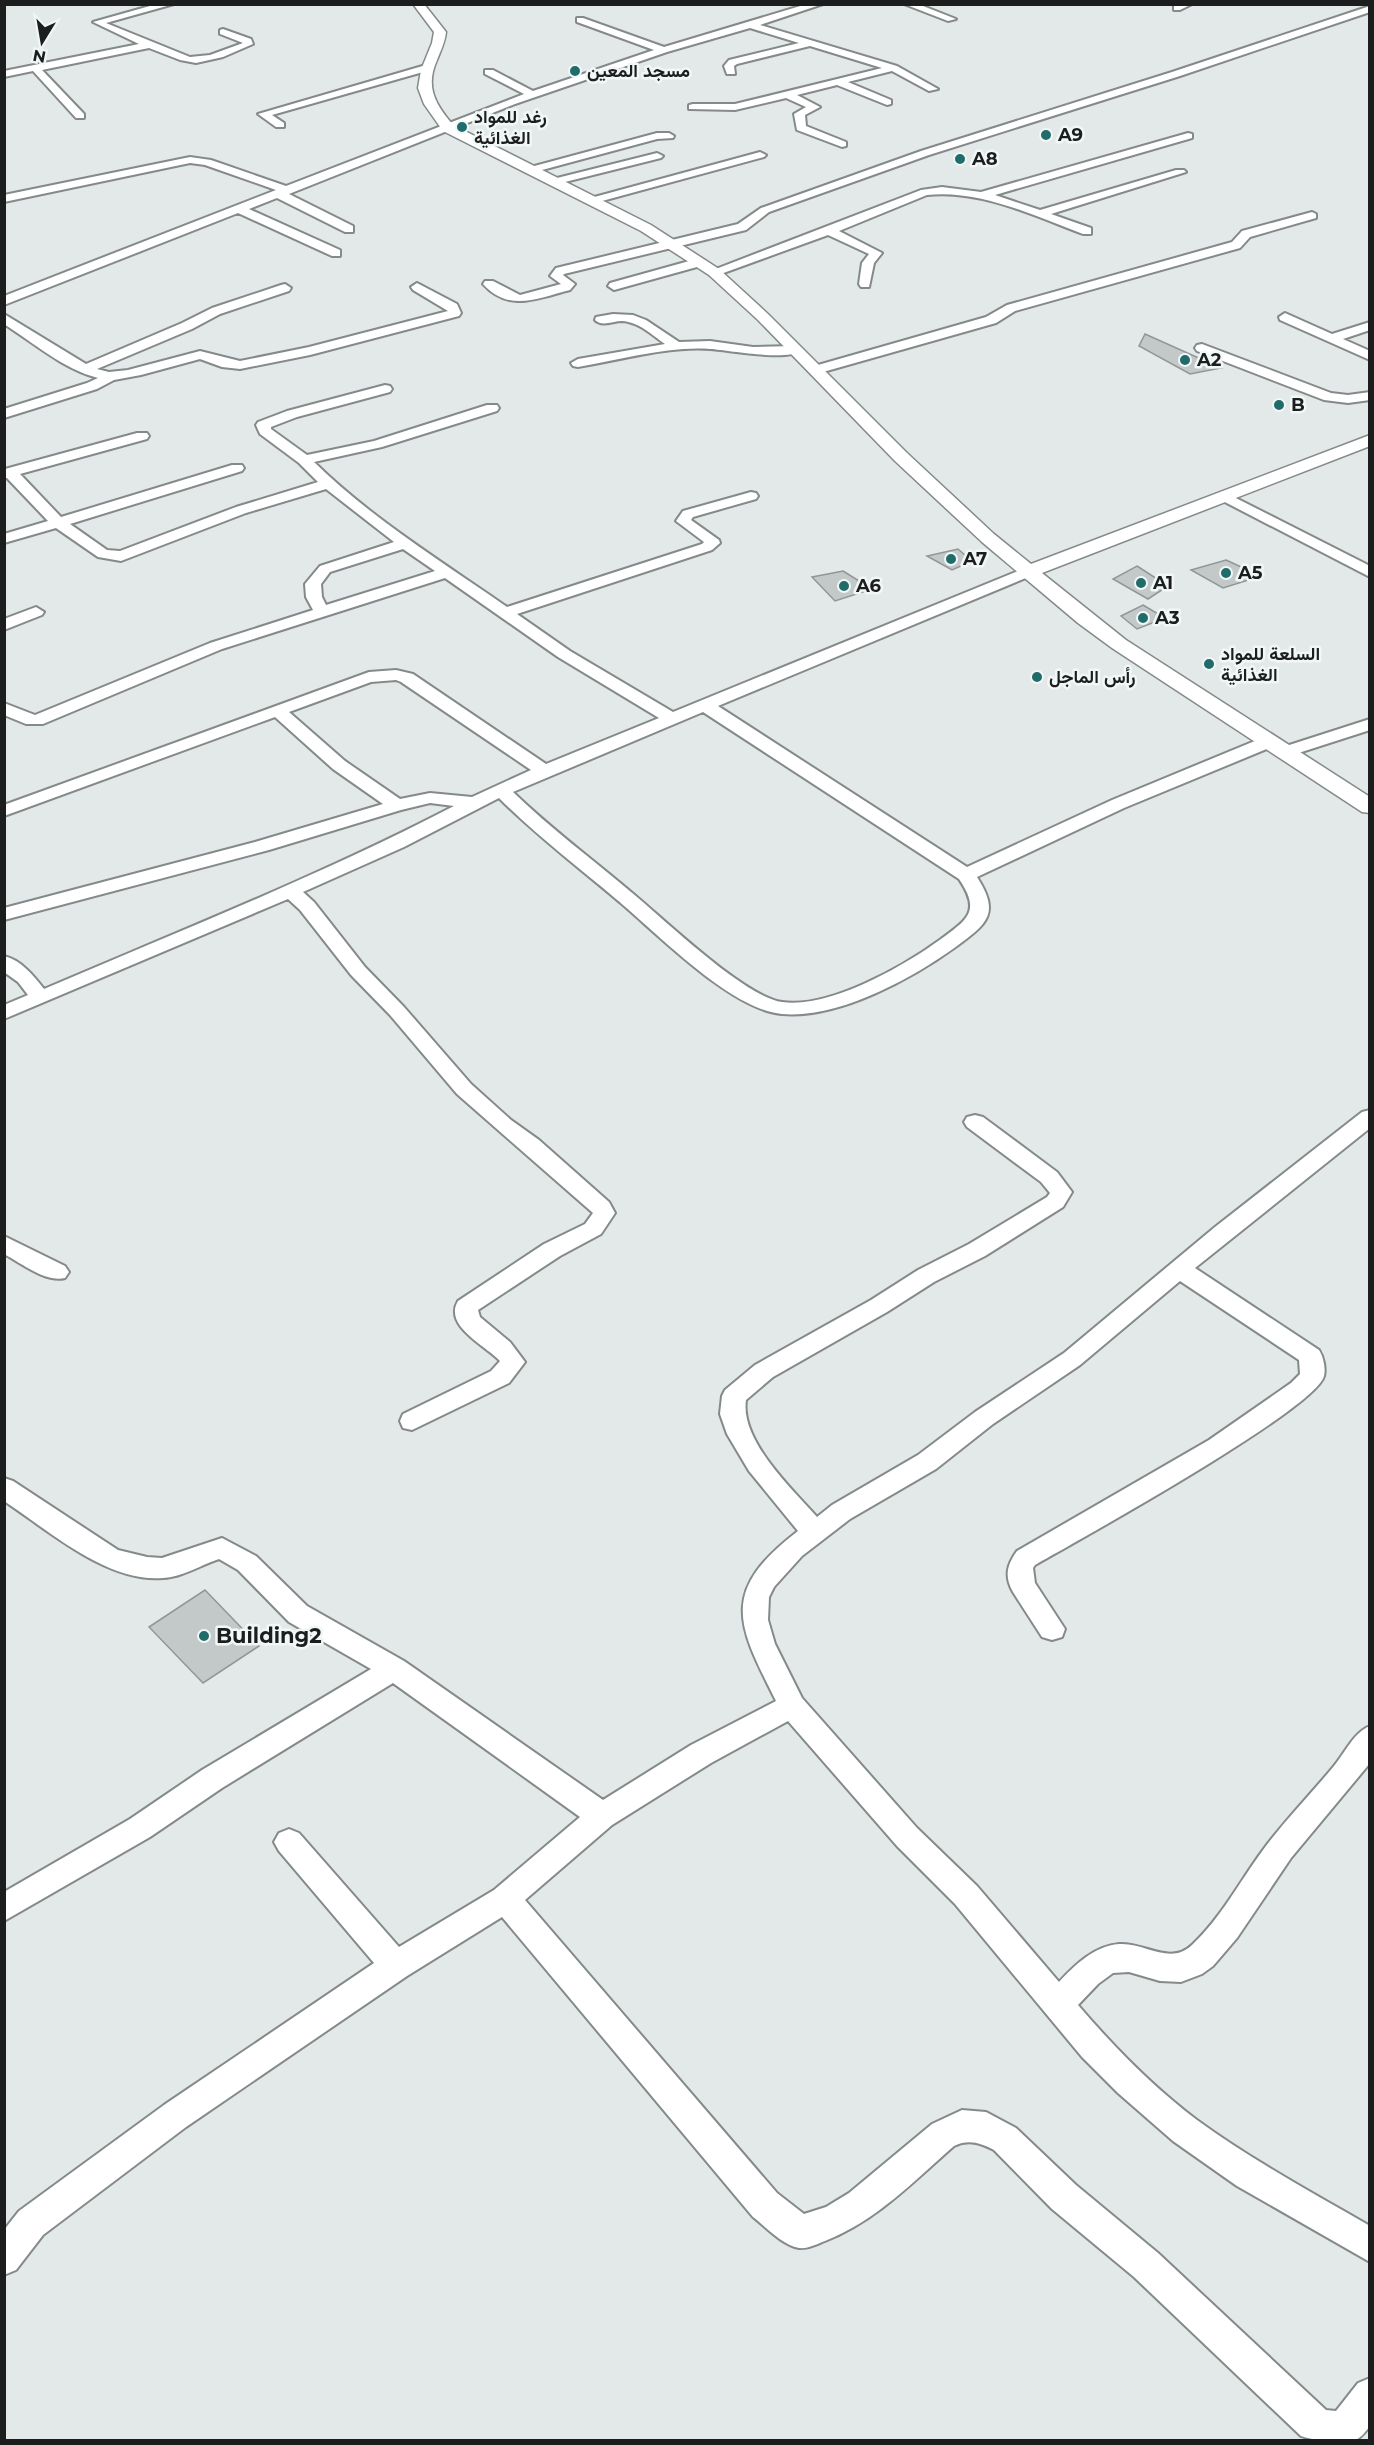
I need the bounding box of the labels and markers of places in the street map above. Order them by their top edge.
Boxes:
place label: مسجد المعين [587,60,690,82]
marker: مسجد المعين [568,64,582,78]
place label: رغد للمواد الغذائية [474,106,547,149]
marker: رغد للمواد الغذائية [455,120,469,134]
place label: A9 [1057,124,1083,146]
marker: A9 [1039,128,1053,142]
place label: A8 [971,148,998,170]
marker: A8 [953,152,967,166]
place label: A2 [1196,349,1222,371]
marker: A2 [1178,353,1192,367]
place label: B [1291,394,1305,416]
marker: B [1272,398,1286,412]
place label: A7 [962,548,987,570]
marker: A7 [944,552,958,566]
place label: A5 [1237,562,1263,584]
marker: A5 [1219,566,1233,580]
place label: A1 [1152,572,1173,594]
place label: A6 [855,575,882,597]
marker: A1 [1134,576,1148,590]
marker: A6 [837,579,851,593]
place label: A3 [1154,607,1180,629]
marker: A3 [1136,611,1150,625]
place label: السلعة للمواد الغذائية [1221,643,1320,686]
marker: السلعة للمواد الغذائية [1202,657,1216,671]
place label: رأس الماجل [1049,666,1136,688]
marker: رأس الماجل [1030,670,1044,684]
place label: Building2 [216,1623,322,1648]
marker: Building2 [197,1629,211,1643]

